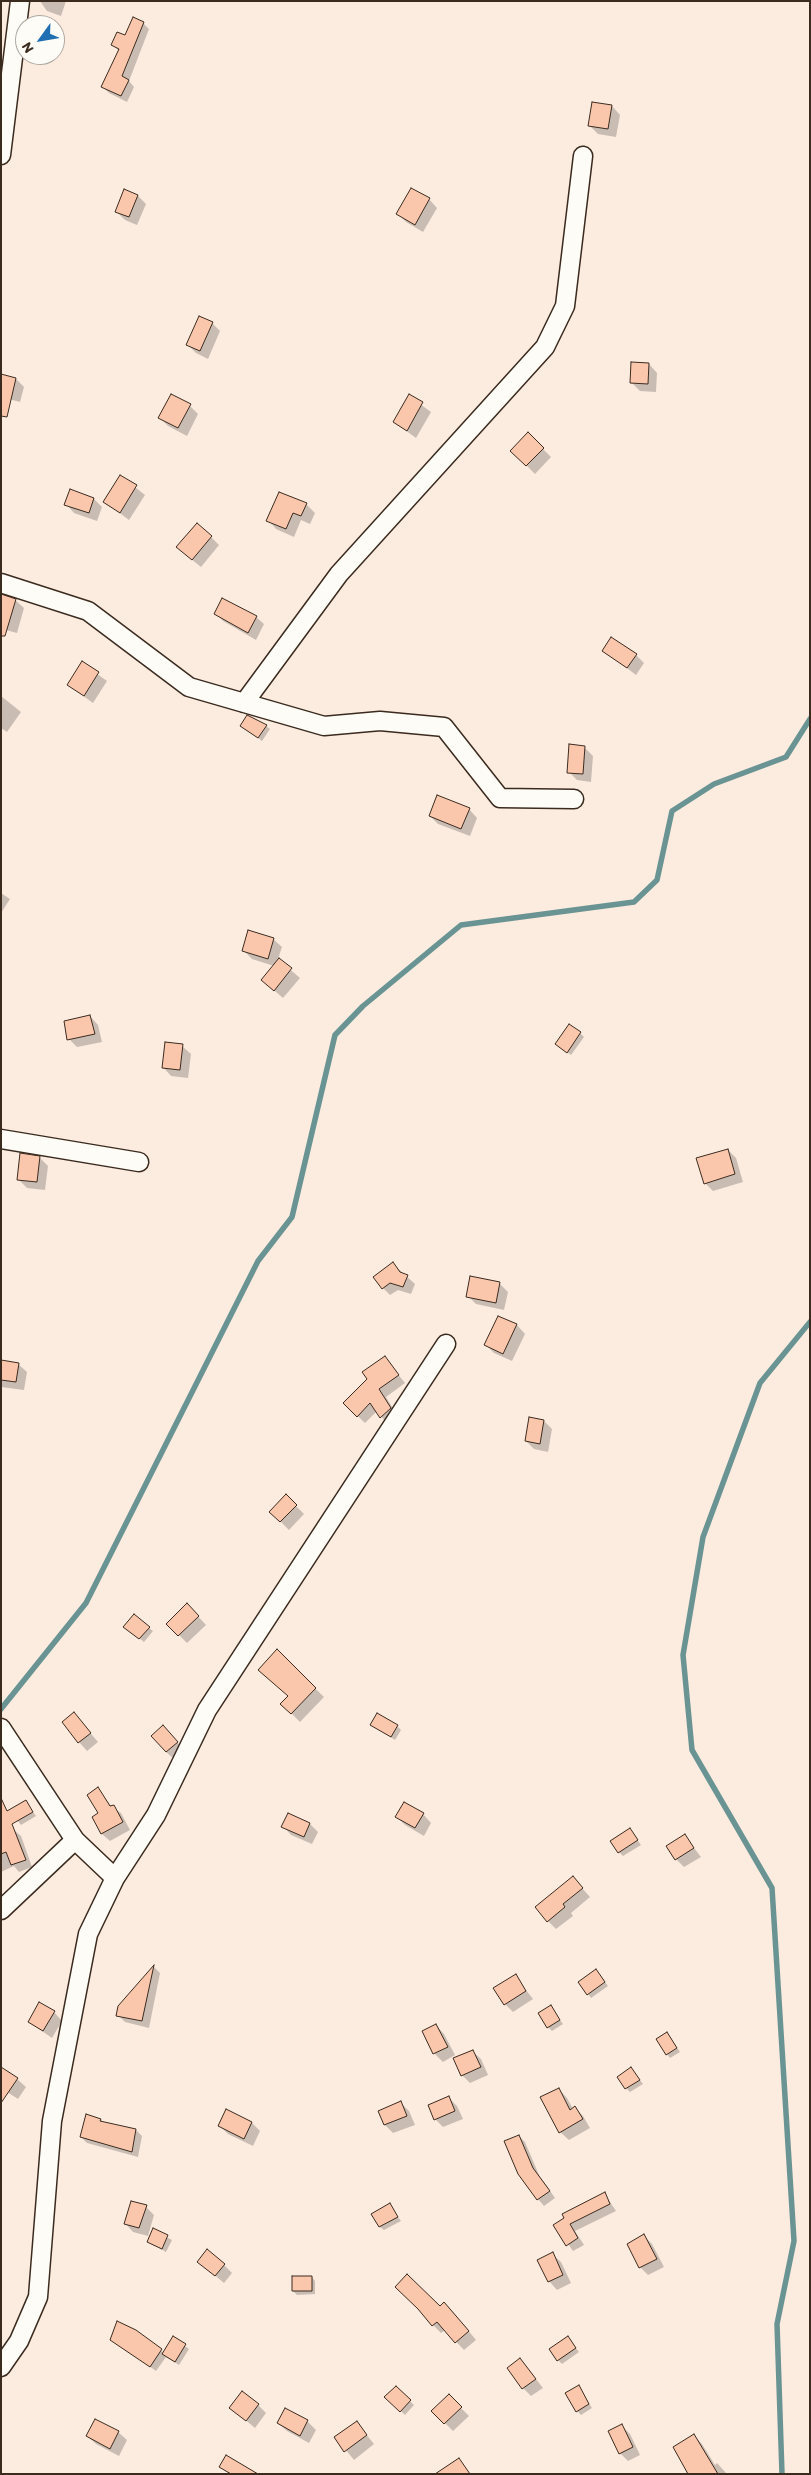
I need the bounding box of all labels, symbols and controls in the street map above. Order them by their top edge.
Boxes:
north arrow [15,15,65,65]
text: N [18,39,37,56]

